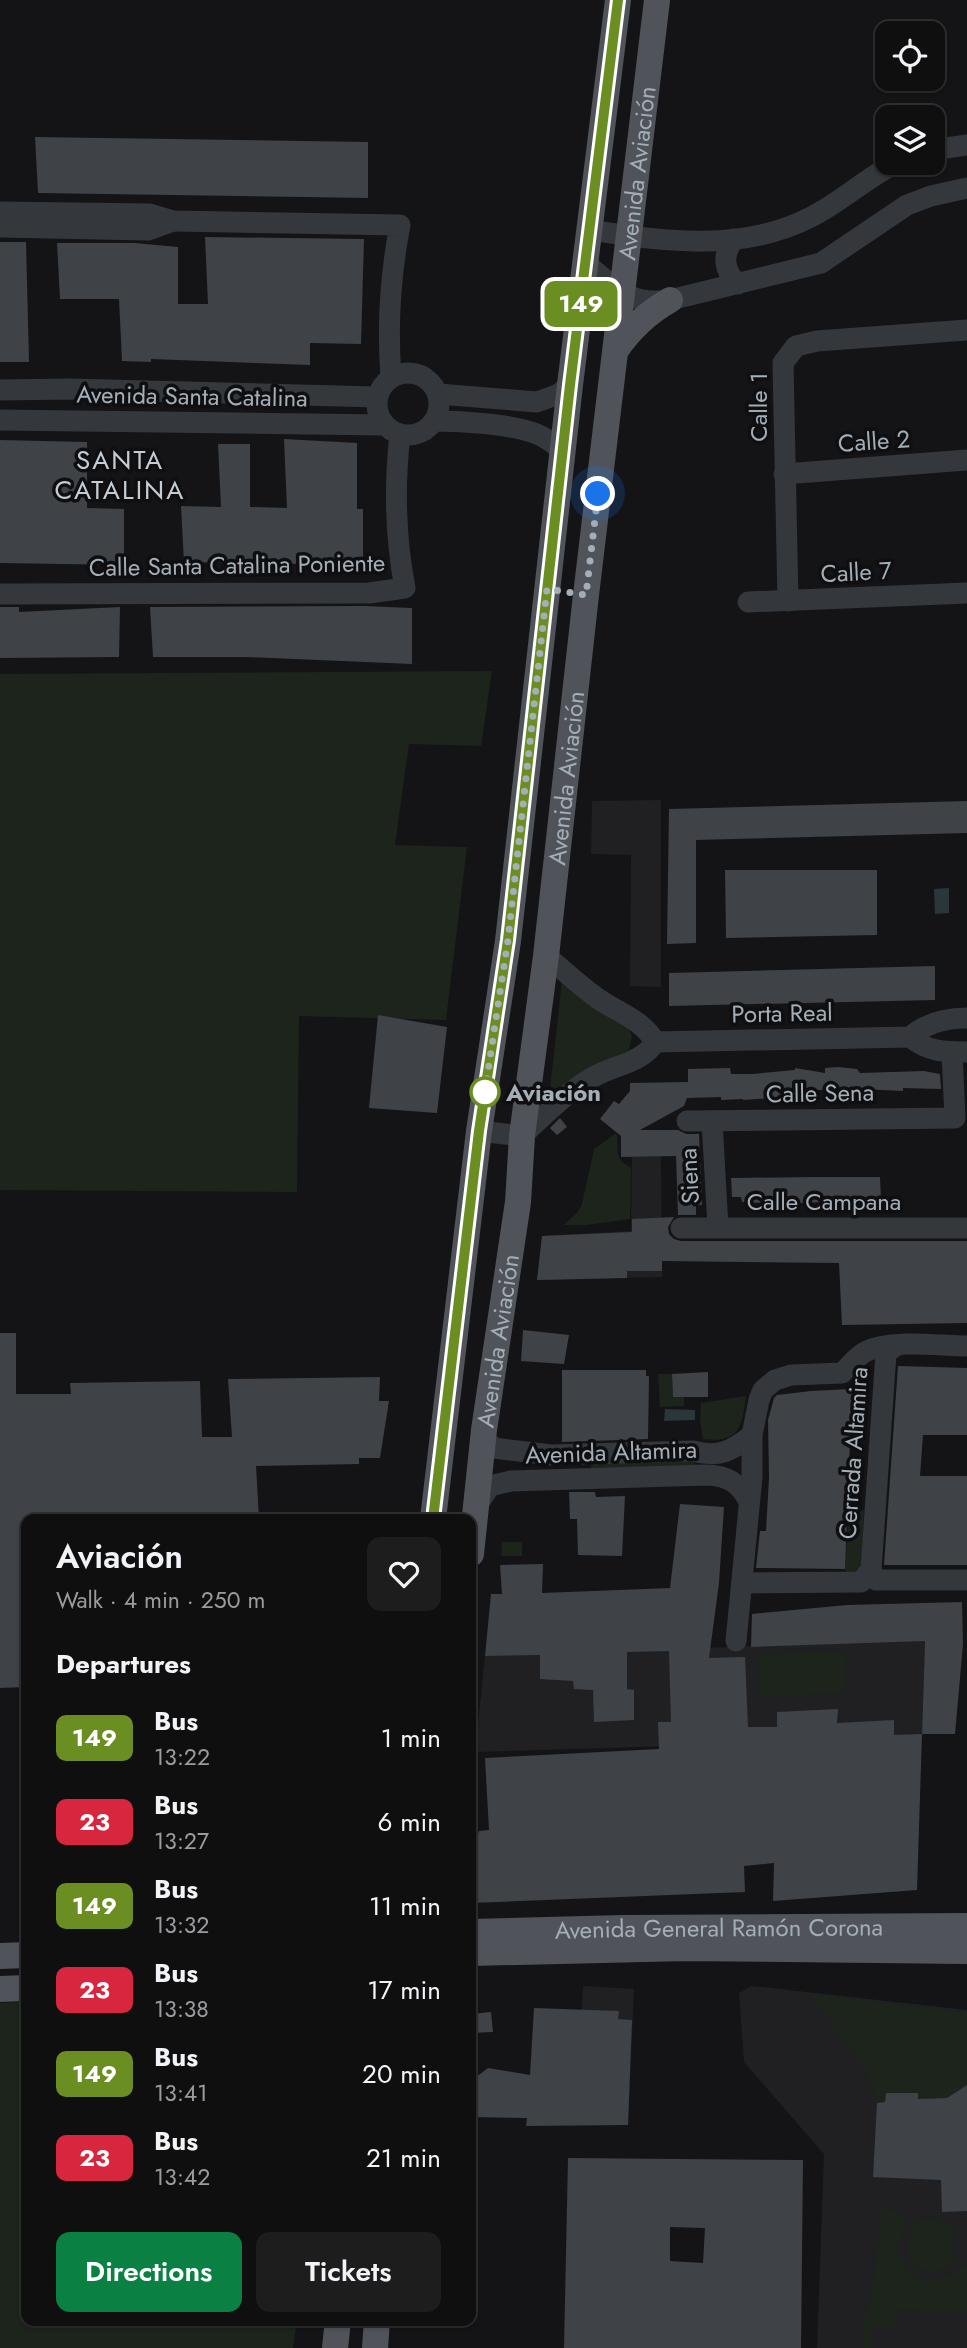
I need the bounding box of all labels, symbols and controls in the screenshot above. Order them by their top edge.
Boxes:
map controls [875,21,945,175]
button: locate [875,21,945,91]
street label: Avenida Aviación [609,84,664,262]
button: layers [875,105,945,175]
line badge: 149 [541,281,621,327]
text: 149 [558,286,604,321]
street label: Calle 1 [741,372,776,442]
street label: Avenida Santa Catalina [76,376,308,416]
street label: Calle 2 [837,421,911,461]
district label: SANTA CATALINA [55,441,185,509]
your location [580,476,615,511]
street label: Calle Santa Catalina Poniente [89,545,385,585]
street label: Calle 7 [820,553,893,591]
street label: Avenida Aviación [539,689,593,867]
street label: Porta Real [731,995,833,1031]
place label: Aviación [505,1075,601,1110]
street label: Calle Sena [766,1075,874,1111]
marker: Aviación [470,1077,500,1107]
street label: Siena [670,1147,708,1205]
street label: Calle Campana [747,1184,901,1219]
street label: Avenida Aviación [467,1252,528,1430]
street label: Cerrada Altamira [830,1366,876,1540]
street label: Avenida Altamira [525,1432,697,1472]
text: Aviación [56,1533,183,1580]
button: heart [367,1537,441,1611]
text: Walk · 4 min · 250 m [56,1583,265,1617]
text: Departures [56,1645,191,1683]
text: Bus [154,1702,198,1740]
text: 1 min [381,1719,441,1757]
text: 149 [72,1720,117,1755]
text: 13:22 [154,1740,210,1774]
text: Bus [154,1786,198,1824]
text: 6 min [378,1803,441,1841]
text: 23 [79,1804,110,1839]
text: 13:27 [154,1824,209,1858]
text: Bus [154,1870,198,1908]
text: 11 min [369,1887,441,1925]
text: 149 [72,1888,117,1923]
text: 13:32 [154,1908,209,1942]
street label: Avenida General Ramón Corona [554,1909,883,1947]
text: Bus [154,1954,198,1992]
text: 17 min [367,1971,441,2009]
text: 23 [79,1972,110,2007]
text: 13:38 [154,1992,209,2026]
text: Bus [154,2038,198,2076]
text: 20 min [362,2055,441,2093]
text: 149 [72,2056,117,2091]
text: 13:41 [154,2076,208,2110]
text: Bus [154,2122,198,2160]
text: 21 min [366,2139,441,2177]
text: 23 [79,2140,110,2175]
text: 13:42 [154,2160,210,2194]
button: Directions [56,2232,242,2312]
button: Tickets [256,2232,441,2312]

